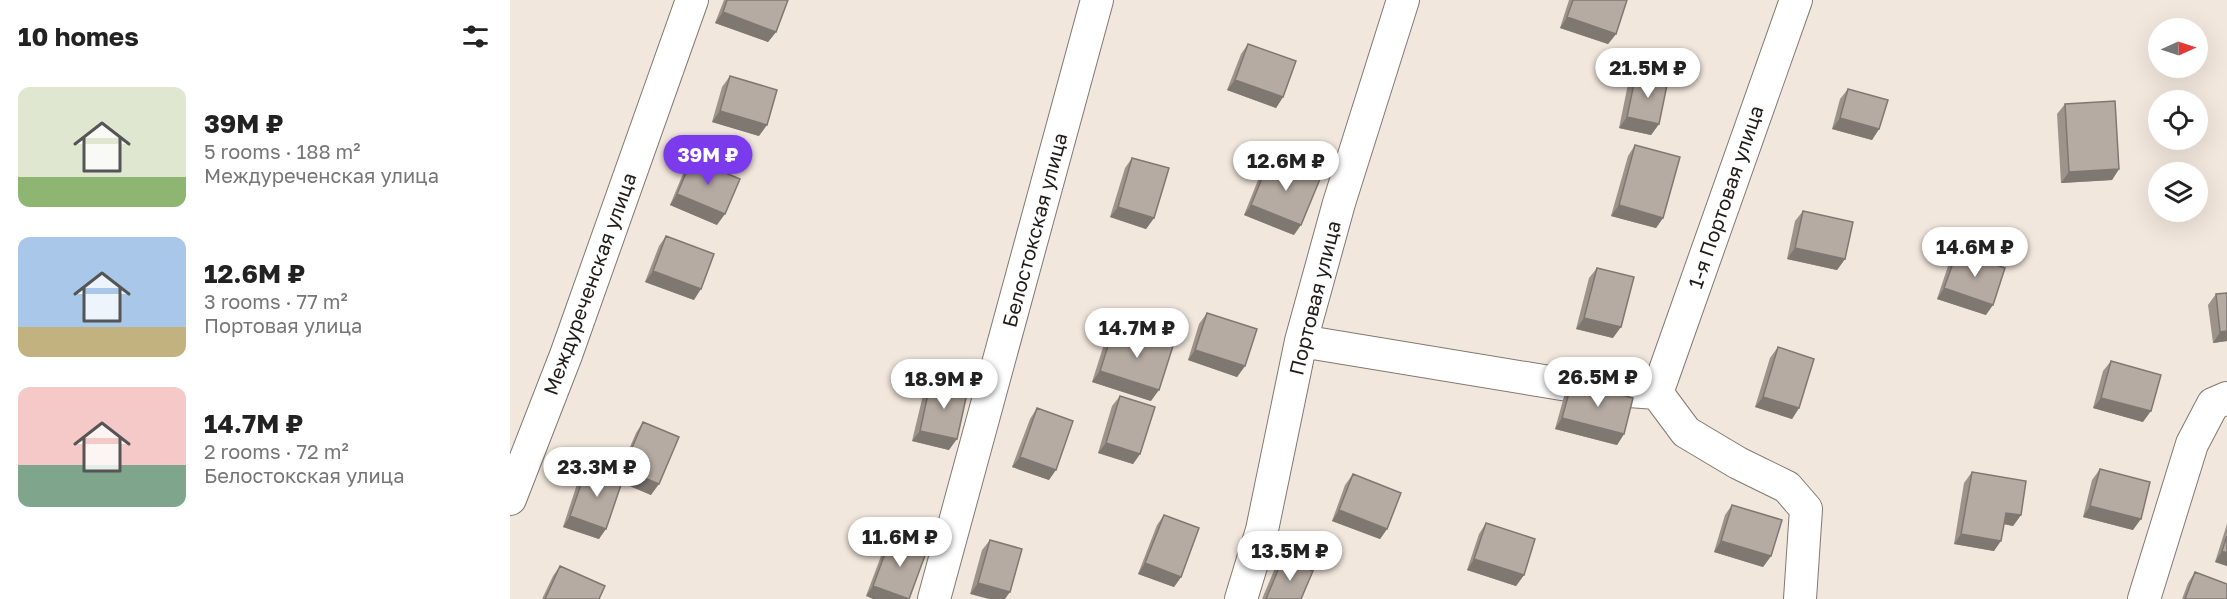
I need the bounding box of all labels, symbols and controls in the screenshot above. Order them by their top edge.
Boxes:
north arrow [2148,18,2208,78]
map controls [2148,18,2208,222]
icon: filters [459,20,492,53]
text: 10 homes [18,21,139,52]
pin: 21.5M ₽ [1593,48,1703,99]
text: 21.5M ₽ [1609,55,1687,79]
button: locate [2148,90,2208,150]
street label: 1-я Портовая улица [1682,102,1768,291]
text: 39M ₽ [204,108,284,139]
icon: home [66,111,138,183]
street label: Белостокская улица [996,130,1072,330]
pin: 39M ₽ [666,135,750,186]
text: 5 rooms · 188 m² [204,139,361,163]
pin: 12.6M ₽ [1231,141,1341,192]
text: 39M ₽ [677,142,739,166]
text: 12.6M ₽ [1247,148,1325,172]
button: layers [2148,162,2208,222]
text: Междуреченская улица [204,163,439,187]
street label: Междуреченская улица [538,169,641,398]
street label: Портовая улица [1283,218,1345,377]
pin: 14.6M ₽ [1920,227,2030,278]
text: 14.6M ₽ [1936,234,2014,258]
text: 12.6M ₽ [204,258,305,289]
icon: home [66,261,138,333]
text: 3 rooms · 77 m² [204,289,348,313]
pin: 14.7M ₽ [1082,308,1192,359]
text: Портовая улица [204,313,362,337]
text: 14.7M ₽ [1099,315,1175,339]
pin: 26.5M ₽ [1543,357,1653,408]
pin: 18.9M ₽ [889,359,999,410]
text: 26.5M ₽ [1558,364,1638,388]
text: 18.9M ₽ [905,366,983,390]
text: 14.7M ₽ [204,408,303,439]
icon: home [66,411,138,483]
text: 2 rooms · 72 m² [204,439,349,463]
pin: 23.3M ₽ [542,447,652,498]
text: 23.3M ₽ [557,454,637,478]
text: Белостокская улица [204,463,405,487]
pin: 11.6M ₽ [845,517,955,568]
text: 11.6M ₽ [862,524,938,548]
pin: 13.5M ₽ [1235,531,1345,582]
text: 13.5M ₽ [1251,538,1329,562]

